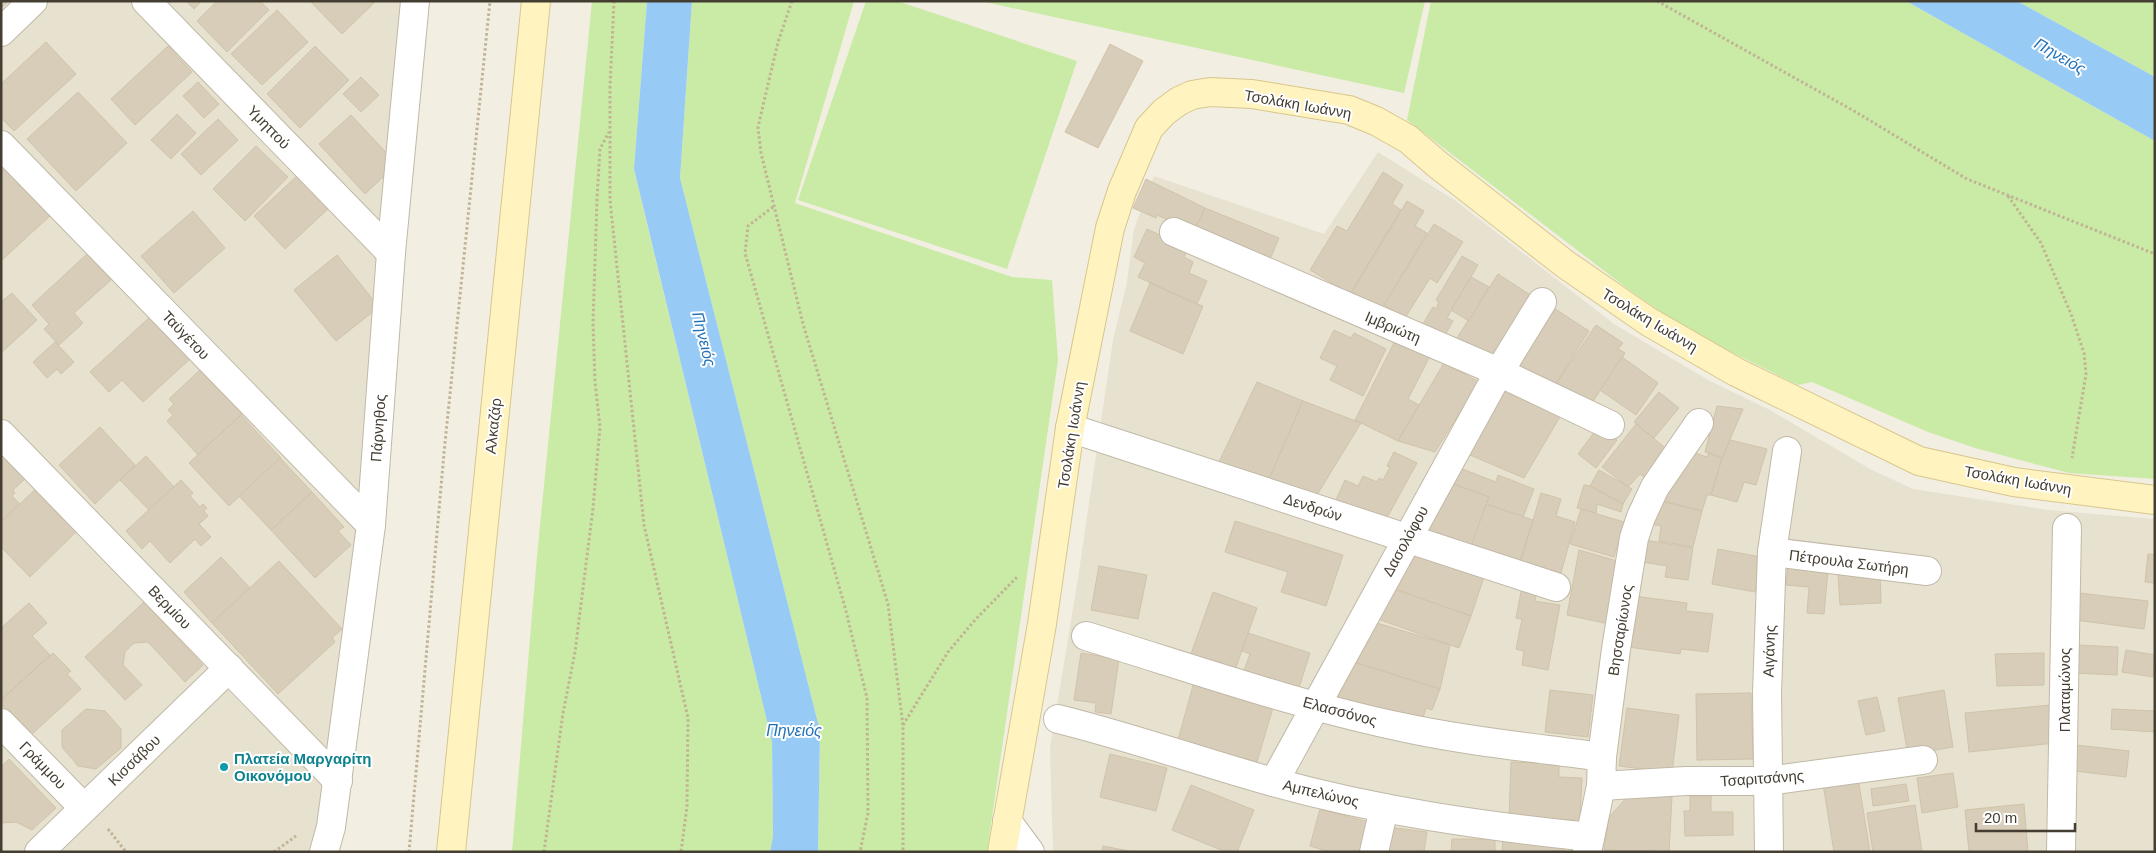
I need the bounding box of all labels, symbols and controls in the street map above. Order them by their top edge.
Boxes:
water label: Πηνειός [2032,35,2089,77]
street label: Τσολάκη Ιωάννη [1243,86,1353,122]
street label: Υμηττού [244,102,294,152]
street label: Τσολάκη Ιωάννη [1599,285,1701,355]
street label: Ταϋγέτου [159,307,213,363]
street label: Ιμβριώτη [1362,308,1424,346]
water label: Πηνειός [689,310,719,368]
street label: Τσολάκη Ιωάννη [1054,380,1088,490]
street label: Πάρνηθος [367,394,389,462]
street label: Αλκαζάρ [482,397,504,455]
street label: Τσολάκη Ιωάννη [1963,462,2073,498]
street label: Δενδρών [1282,490,1344,524]
street label: Δασολόφου [1379,503,1431,579]
street label: Πέτρουλα Σωτήρη [1788,546,1910,578]
street label: Βερμίου [145,582,195,632]
street label: Βησσαρίωνος [1604,583,1636,677]
street label: Αιγάνης [1760,624,1778,678]
street label: Πλαταμώνος [2056,648,2073,732]
street label: Ελασσόνος [1301,693,1379,729]
water label: Πηνειός [766,722,822,739]
street label: Κισσάβου [104,731,164,789]
street label: Γράμμου [16,738,70,792]
place label: Πλατεία Μαργαρίτη Οικονόμου [234,750,371,784]
marker: Πλατεία Μαργαρίτη Οικονόμου [218,761,230,773]
street label: Τσαριτσάνης [1719,767,1805,789]
street label: Αμπελώνος [1281,776,1361,810]
scale bar [1976,800,2075,832]
text: 20 m [1984,809,2017,826]

